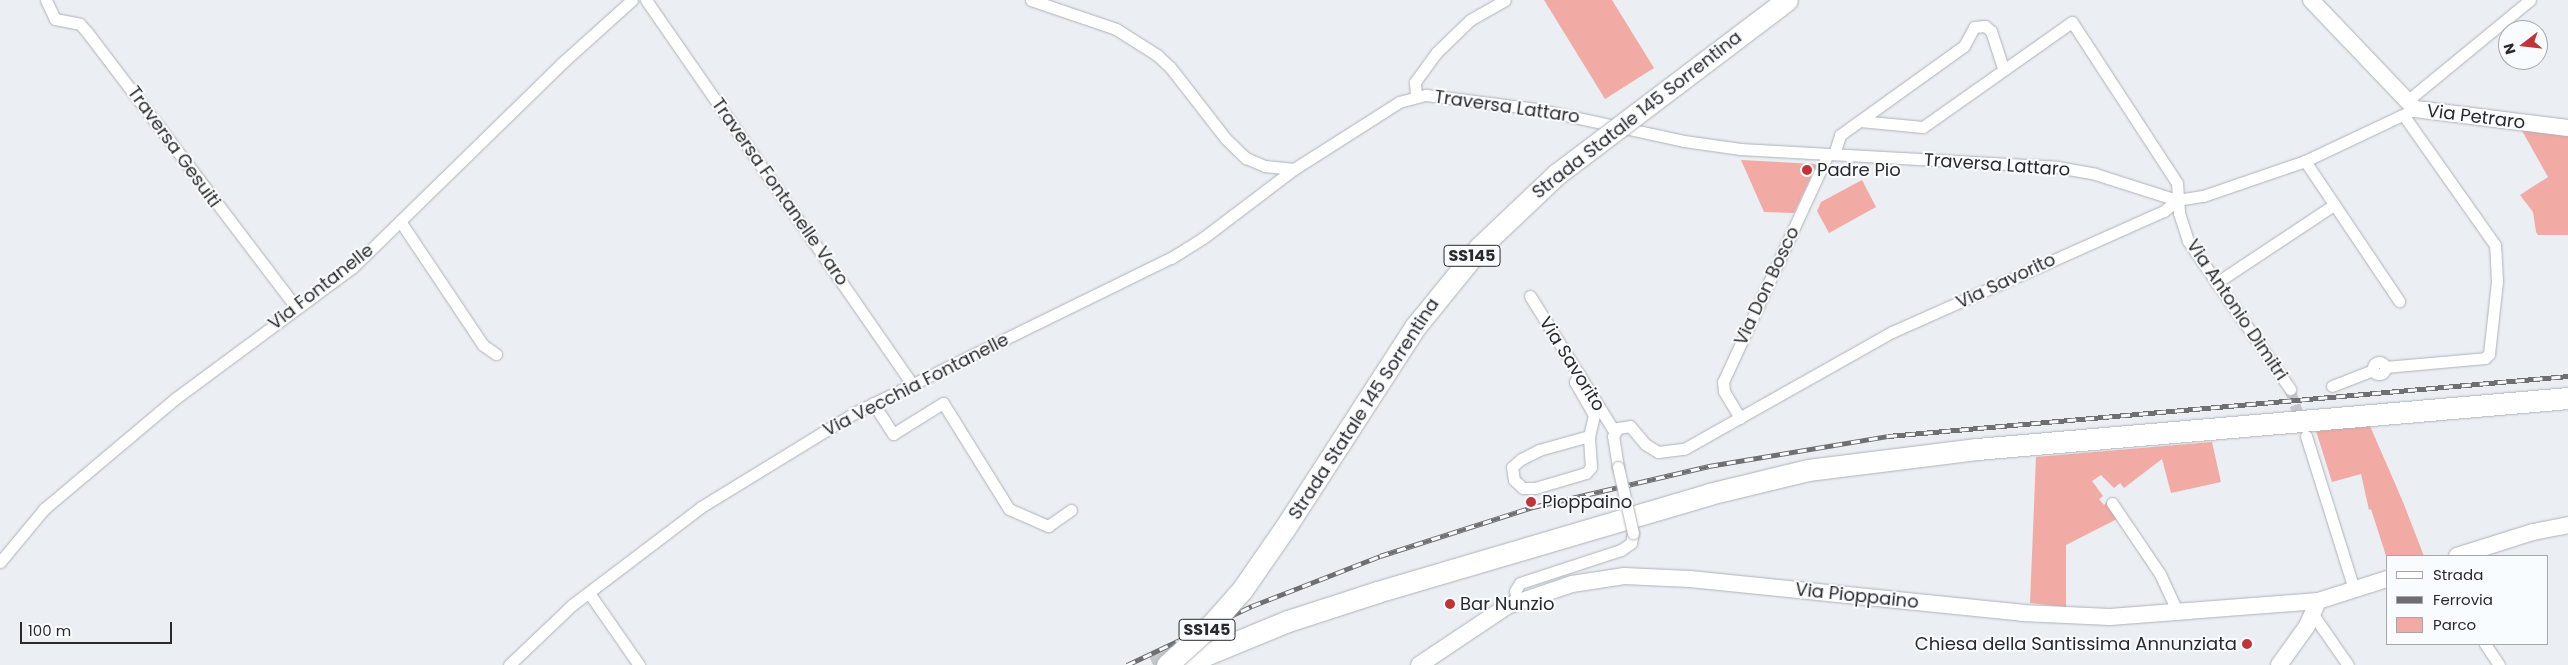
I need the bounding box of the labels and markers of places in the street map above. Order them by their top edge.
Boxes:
place label: Padre Pio [1817,159,1901,181]
marker: Padre Pio [1801,164,1813,176]
place label: Pioppaino [1542,491,1632,513]
marker: Pioppaino [1524,495,1538,509]
place label: Bar Nunzio [1460,593,1555,615]
marker: Bar Nunzio [1444,598,1456,610]
place label: Chiesa della Santissima Annunziata [1915,633,2237,655]
marker: Chiesa della Santissima Annunziata [2241,638,2253,650]

